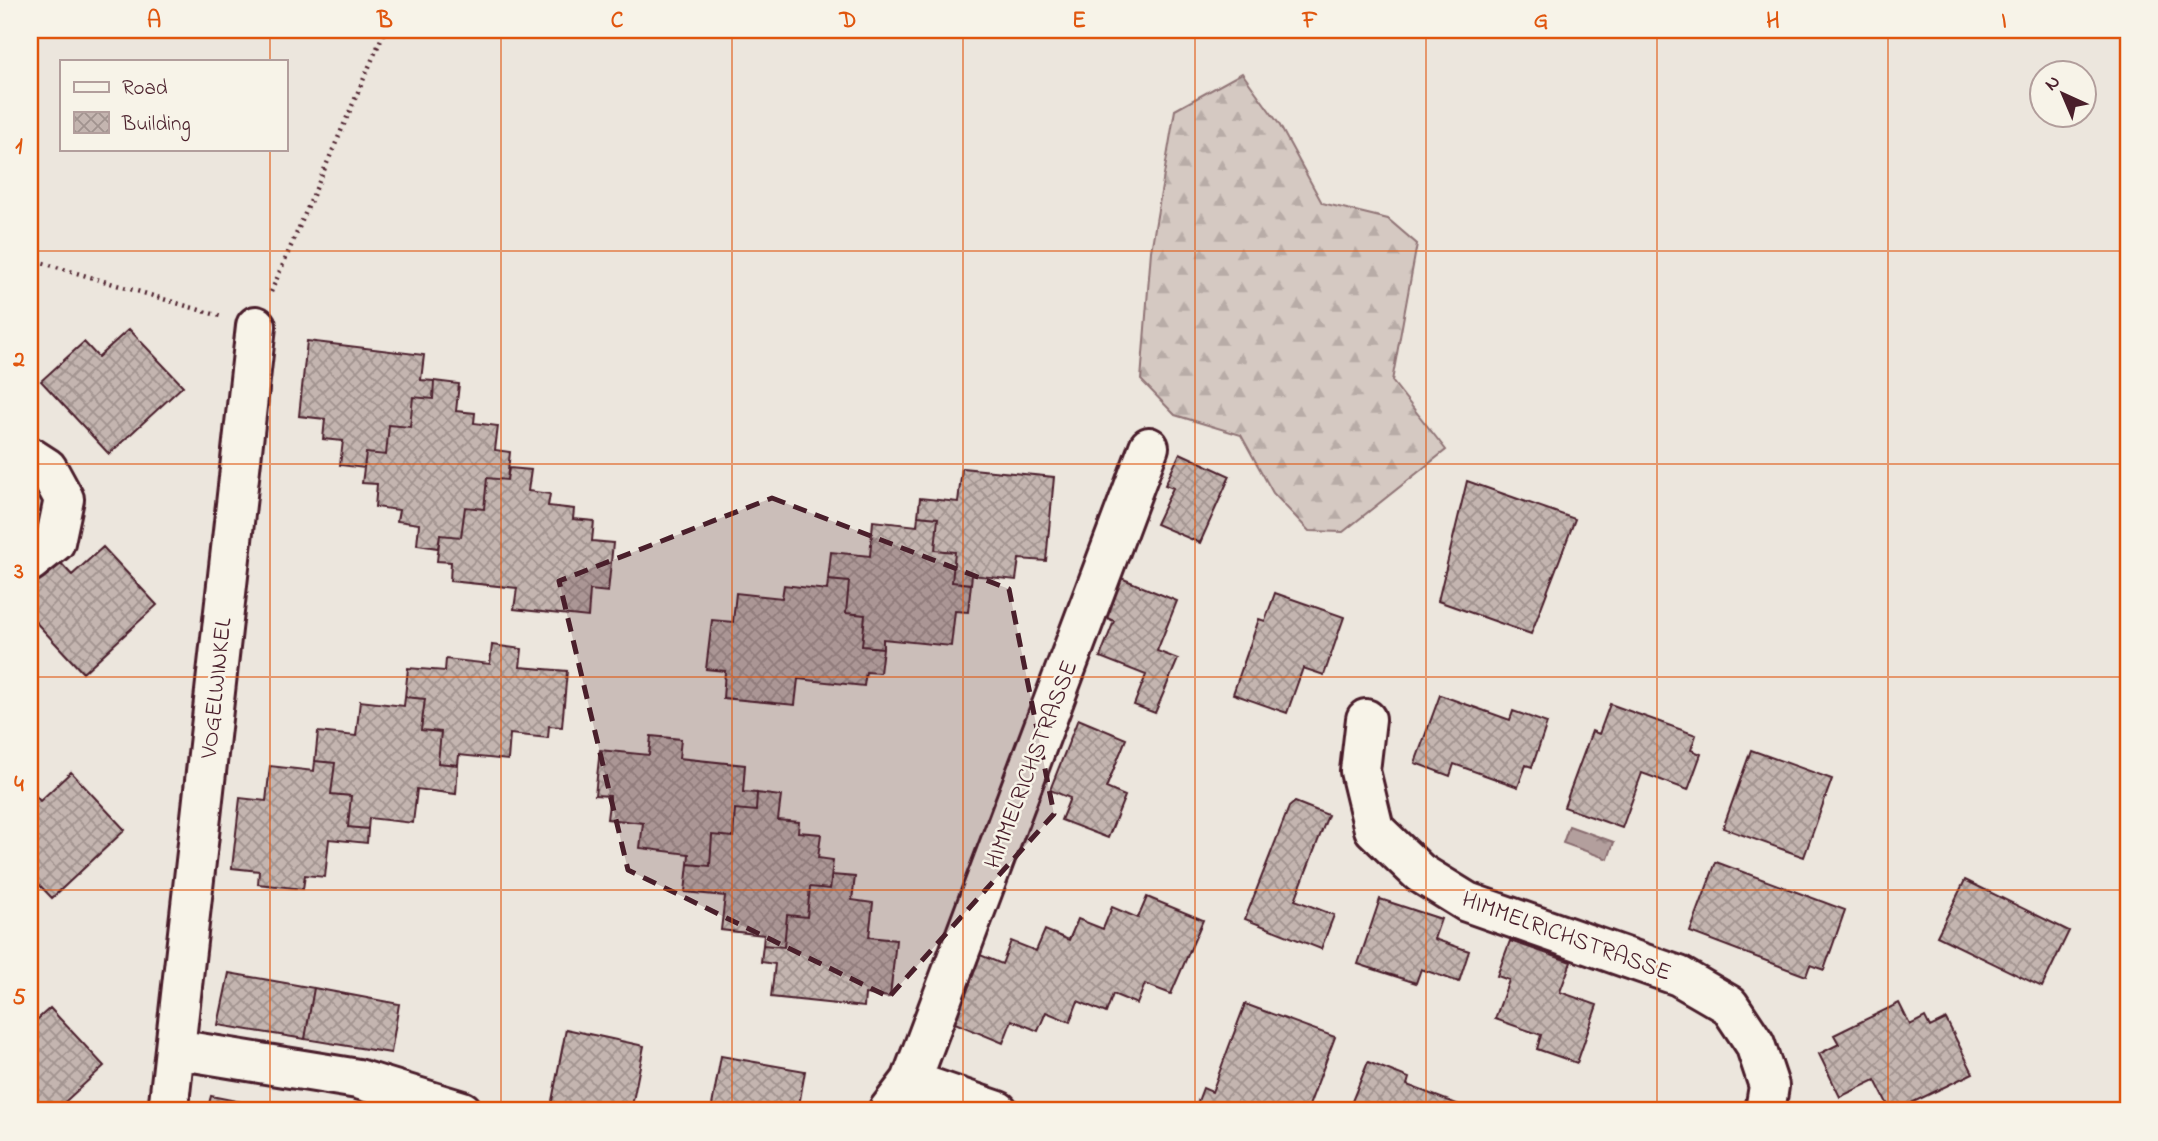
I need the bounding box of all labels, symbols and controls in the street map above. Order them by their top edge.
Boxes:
text: A [147,5,161,38]
text: B [376,5,393,38]
text: C [611,5,624,38]
text: D [839,5,856,38]
text: E [1072,5,1086,38]
text: F [1302,5,1318,38]
text: G [1534,5,1548,38]
text: H [1766,5,1780,38]
text: I [2001,5,2007,38]
legend [60,60,287,150]
north arrow [2028,60,2098,130]
text: N [2039,69,2067,98]
text: Road [122,74,168,104]
text: Building [121,110,191,142]
text: 1 [15,131,23,164]
text: 2 [12,344,25,377]
text: 3 [13,556,24,589]
street label: VOGELWINKEL [193,616,242,761]
street label: HIMMELRICHSTRASSE [976,656,1088,874]
text: 4 [14,769,24,802]
street label: HIMMELRICHSTRASSE [1456,883,1676,992]
text: 5 [12,982,26,1015]

